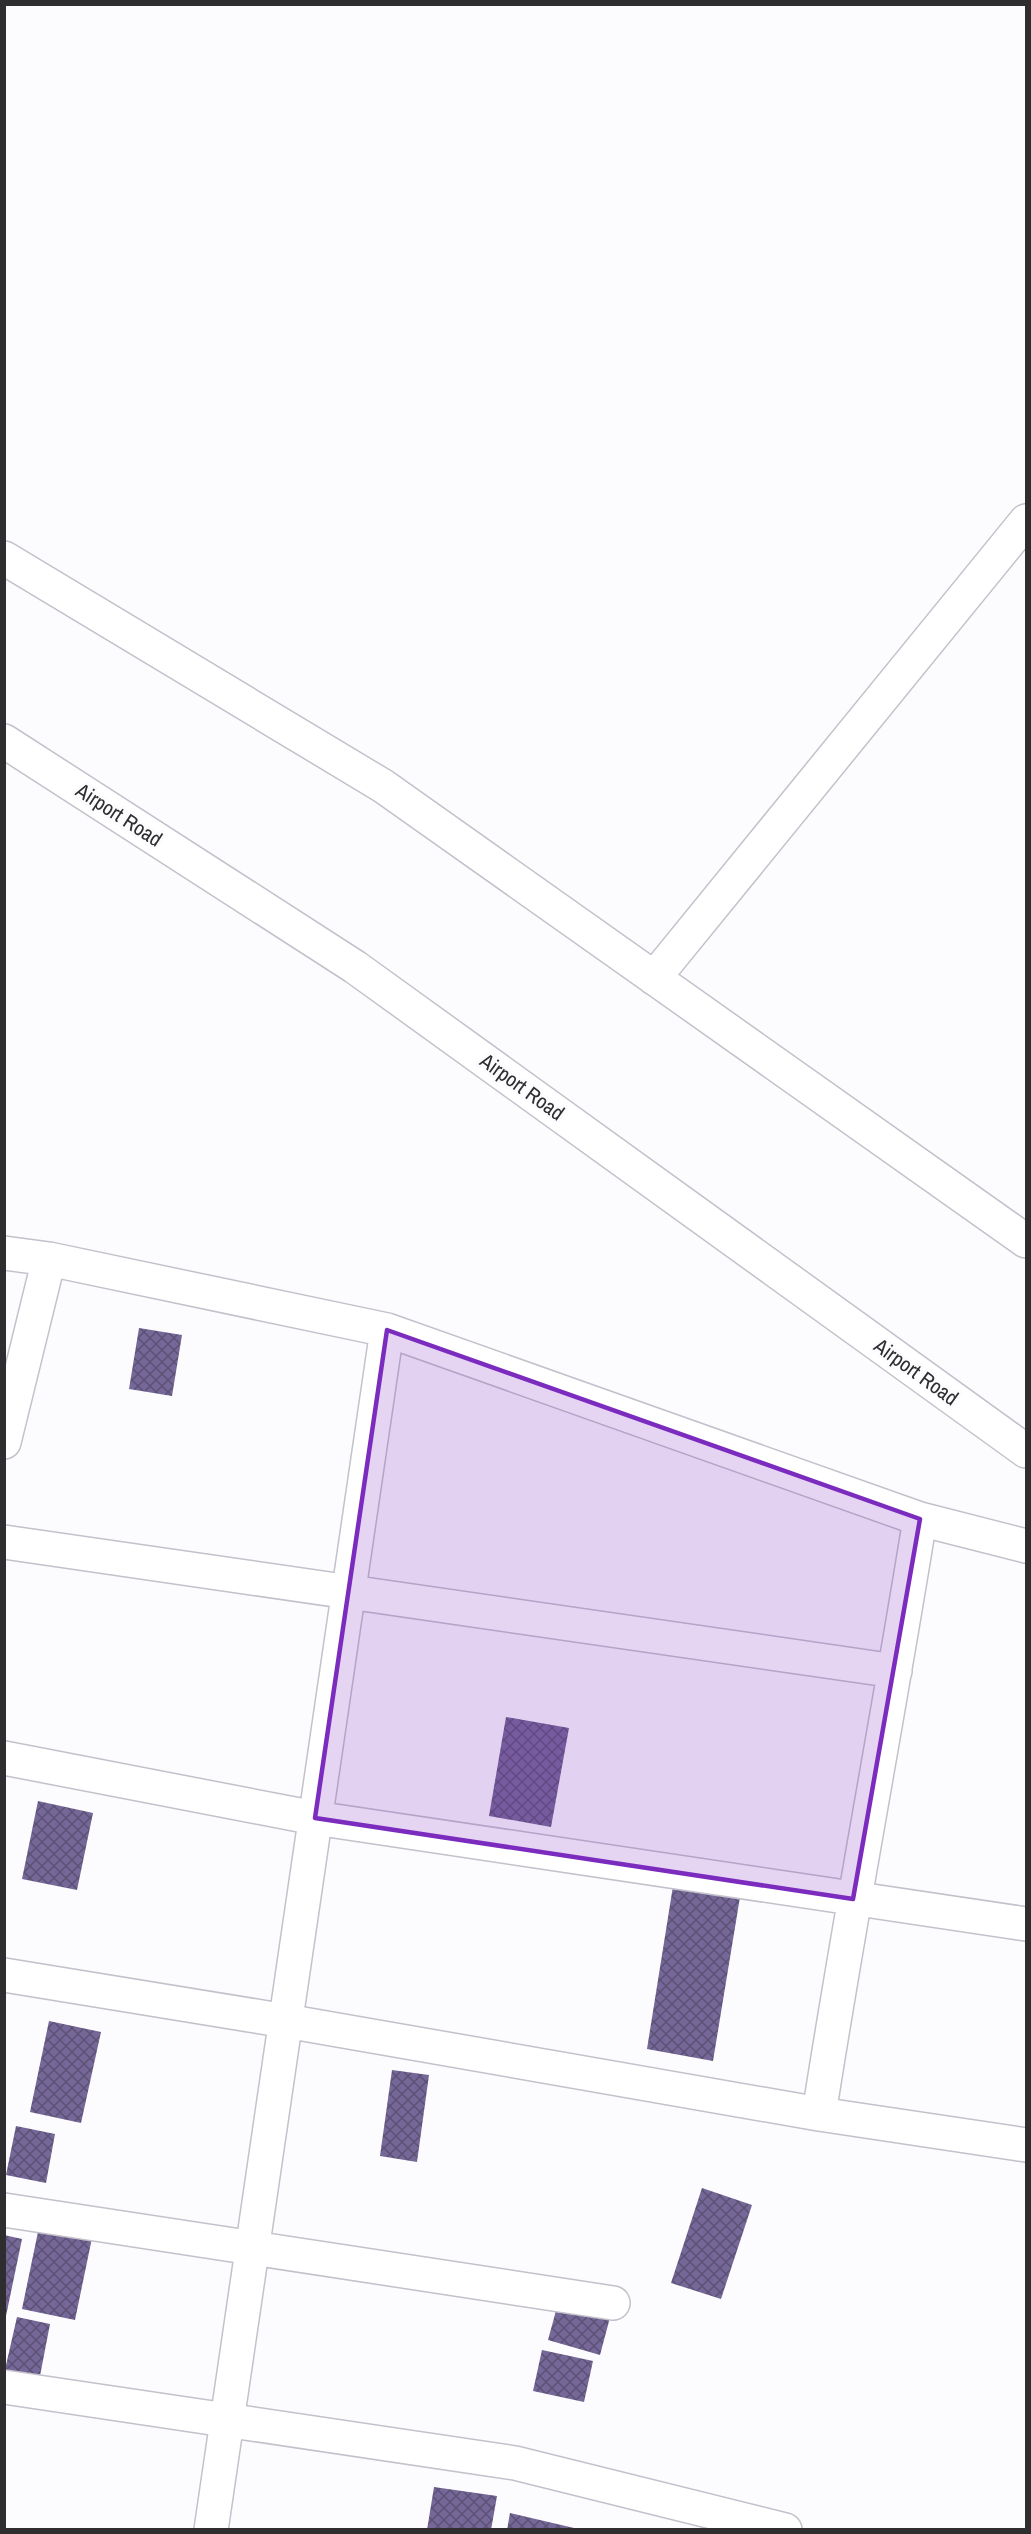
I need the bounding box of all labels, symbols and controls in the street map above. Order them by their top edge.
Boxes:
street label: Airport Road [70,775,168,853]
street label: Airport Road [473,1046,570,1127]
street label: Airport Road [867,1331,964,1412]

